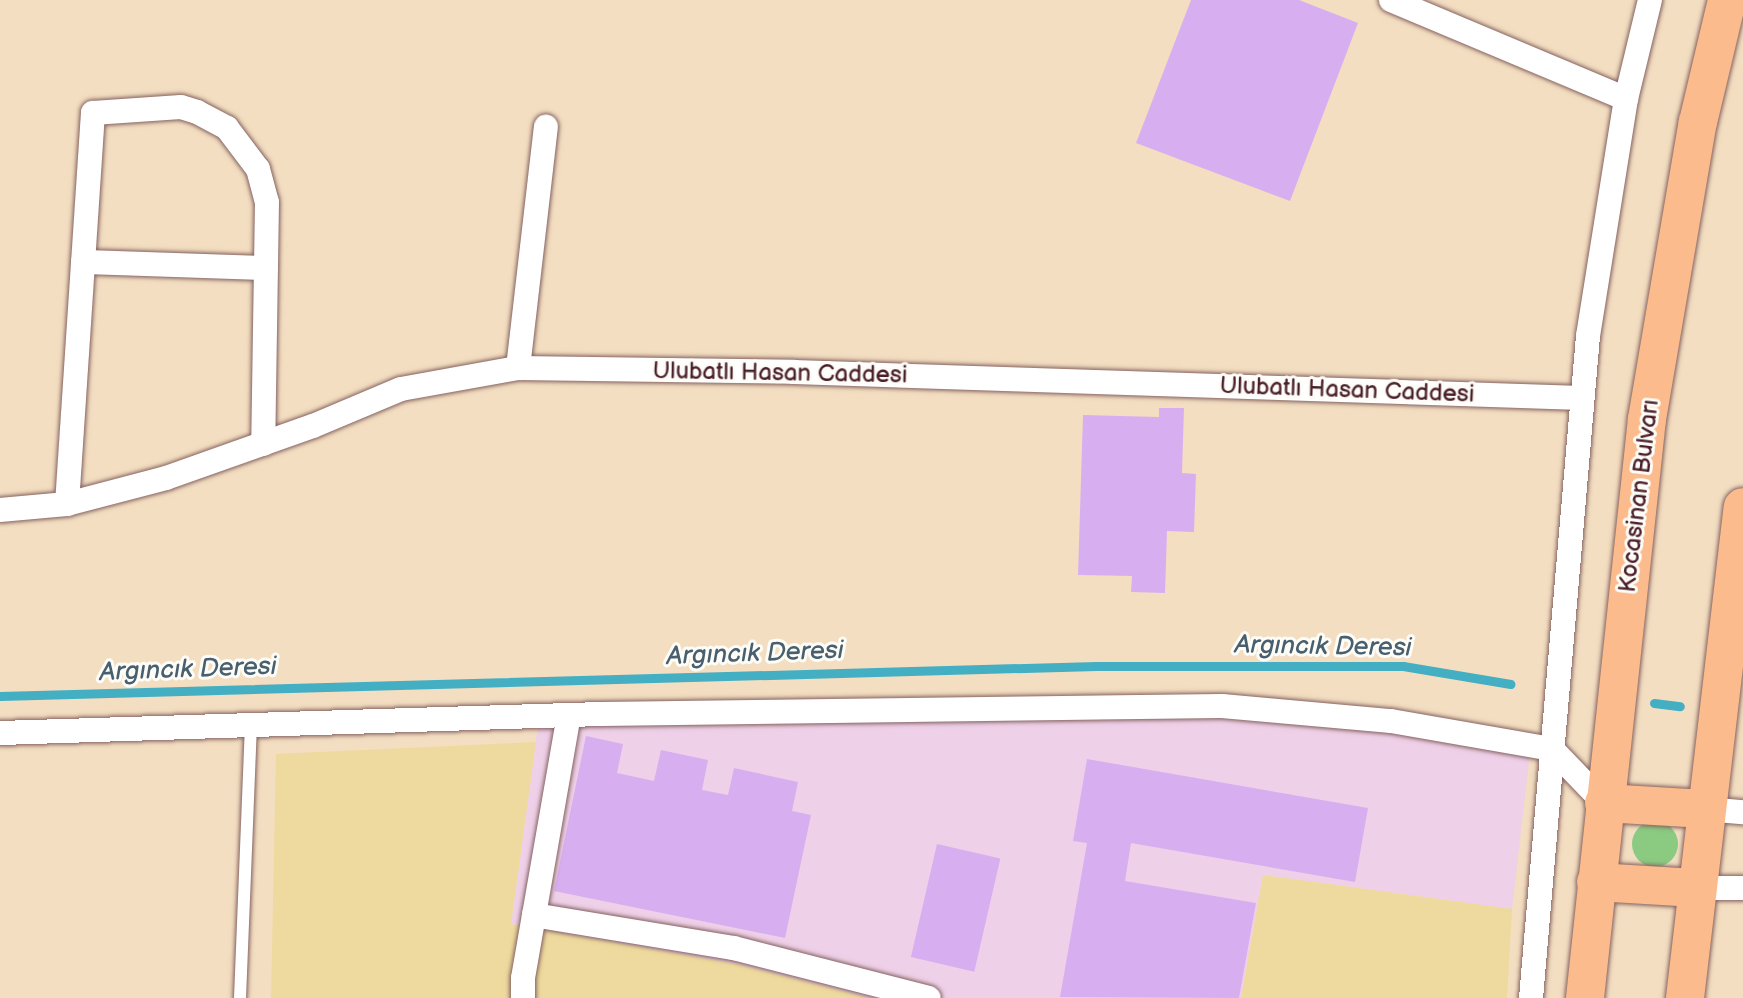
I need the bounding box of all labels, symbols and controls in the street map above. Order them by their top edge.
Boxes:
street label: Ulubatlı Hasan Caddesi [652,356,908,390]
street label: Ulubatlı Hasan Caddesi [1219,371,1475,409]
street label: Kocasinan Bulvarı [1613,398,1665,594]
water label: Argıncık Deresi [1234,630,1412,664]
water label: Argıncık Deresi [666,635,844,673]
water label: Argıncık Deresi [99,651,277,689]

